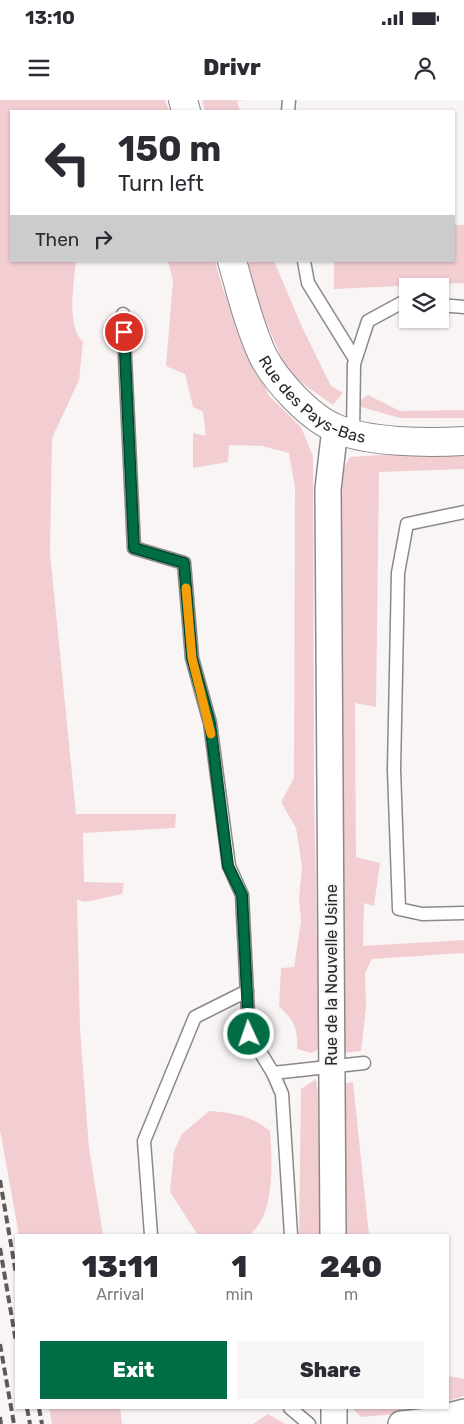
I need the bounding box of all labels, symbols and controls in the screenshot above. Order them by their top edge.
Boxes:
text: 13:10 [25,6,75,29]
icon: menu [25,54,53,82]
text: Drivr [203,54,261,81]
icon: person [411,54,439,82]
text: 150 m [118,128,221,170]
icon: left [35,130,100,195]
text: Turn left [118,170,204,197]
icon: right [89,225,117,253]
text: Then [35,228,79,251]
map controls [399,278,449,328]
button: layers [399,278,449,328]
pin [103,311,145,353]
icon: arrive [110,318,138,346]
street label: Rue des Pays-Bas [255,352,367,447]
street label: Rue de la Nouvelle Usine [322,884,341,1066]
position arrow [222,1007,274,1059]
text: 13:11 [82,1249,159,1285]
text: 1 [231,1249,247,1285]
text: 240 [320,1249,382,1285]
text: Arrival [96,1285,144,1304]
text: min [225,1285,253,1304]
text: m [344,1285,358,1304]
button: Exit [40,1341,227,1399]
button: Share [237,1341,424,1399]

